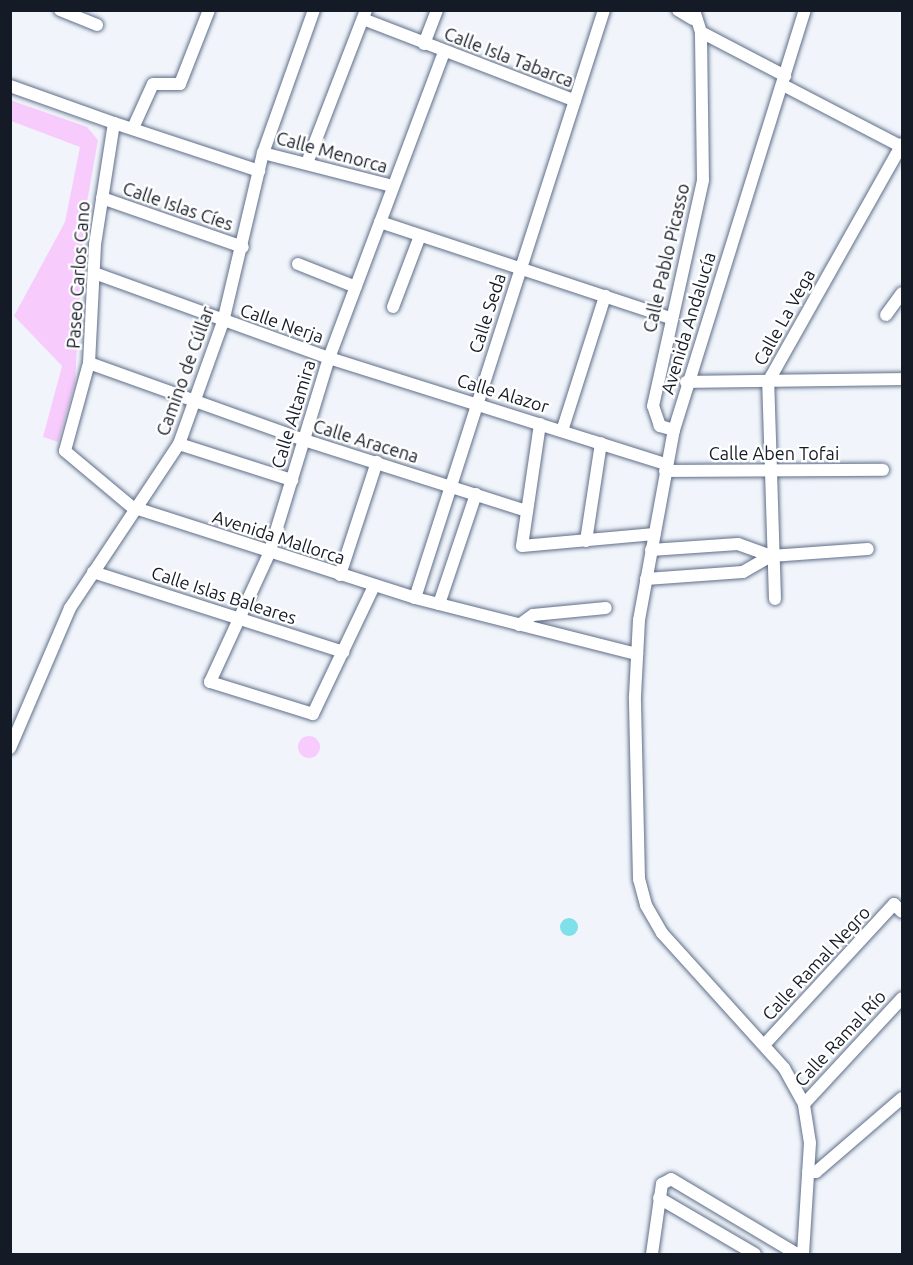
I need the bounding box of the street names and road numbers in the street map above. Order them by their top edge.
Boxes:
street label: Calle Isla Tabarca [441,22,577,92]
street label: Calle Menorca [274,127,390,177]
street label: Calle Islas Cíes [120,177,236,235]
street label: Calle Pablo Picasso [638,181,694,335]
street label: Paseo Carlos Cano [62,201,94,349]
street label: Avenida Andalucía [656,249,720,397]
street label: Calle La Vega [749,265,819,369]
street label: Calle Seda [464,270,510,356]
street label: Calle Nerja [237,299,327,347]
street label: Camino de Cúllar [152,303,218,439]
street label: Calle Altamira [266,357,320,471]
street label: Calle Alazor [454,369,552,417]
street label: Calle Aracena [311,415,421,467]
street label: Calle Aben Tofai [709,442,839,464]
street label: Avenida Mallorca [210,505,348,569]
street label: Calle Islas Baleares [149,561,299,629]
street label: Calle Ramal Negro [758,901,874,1025]
street label: Calle Ramal Río [790,985,890,1091]

